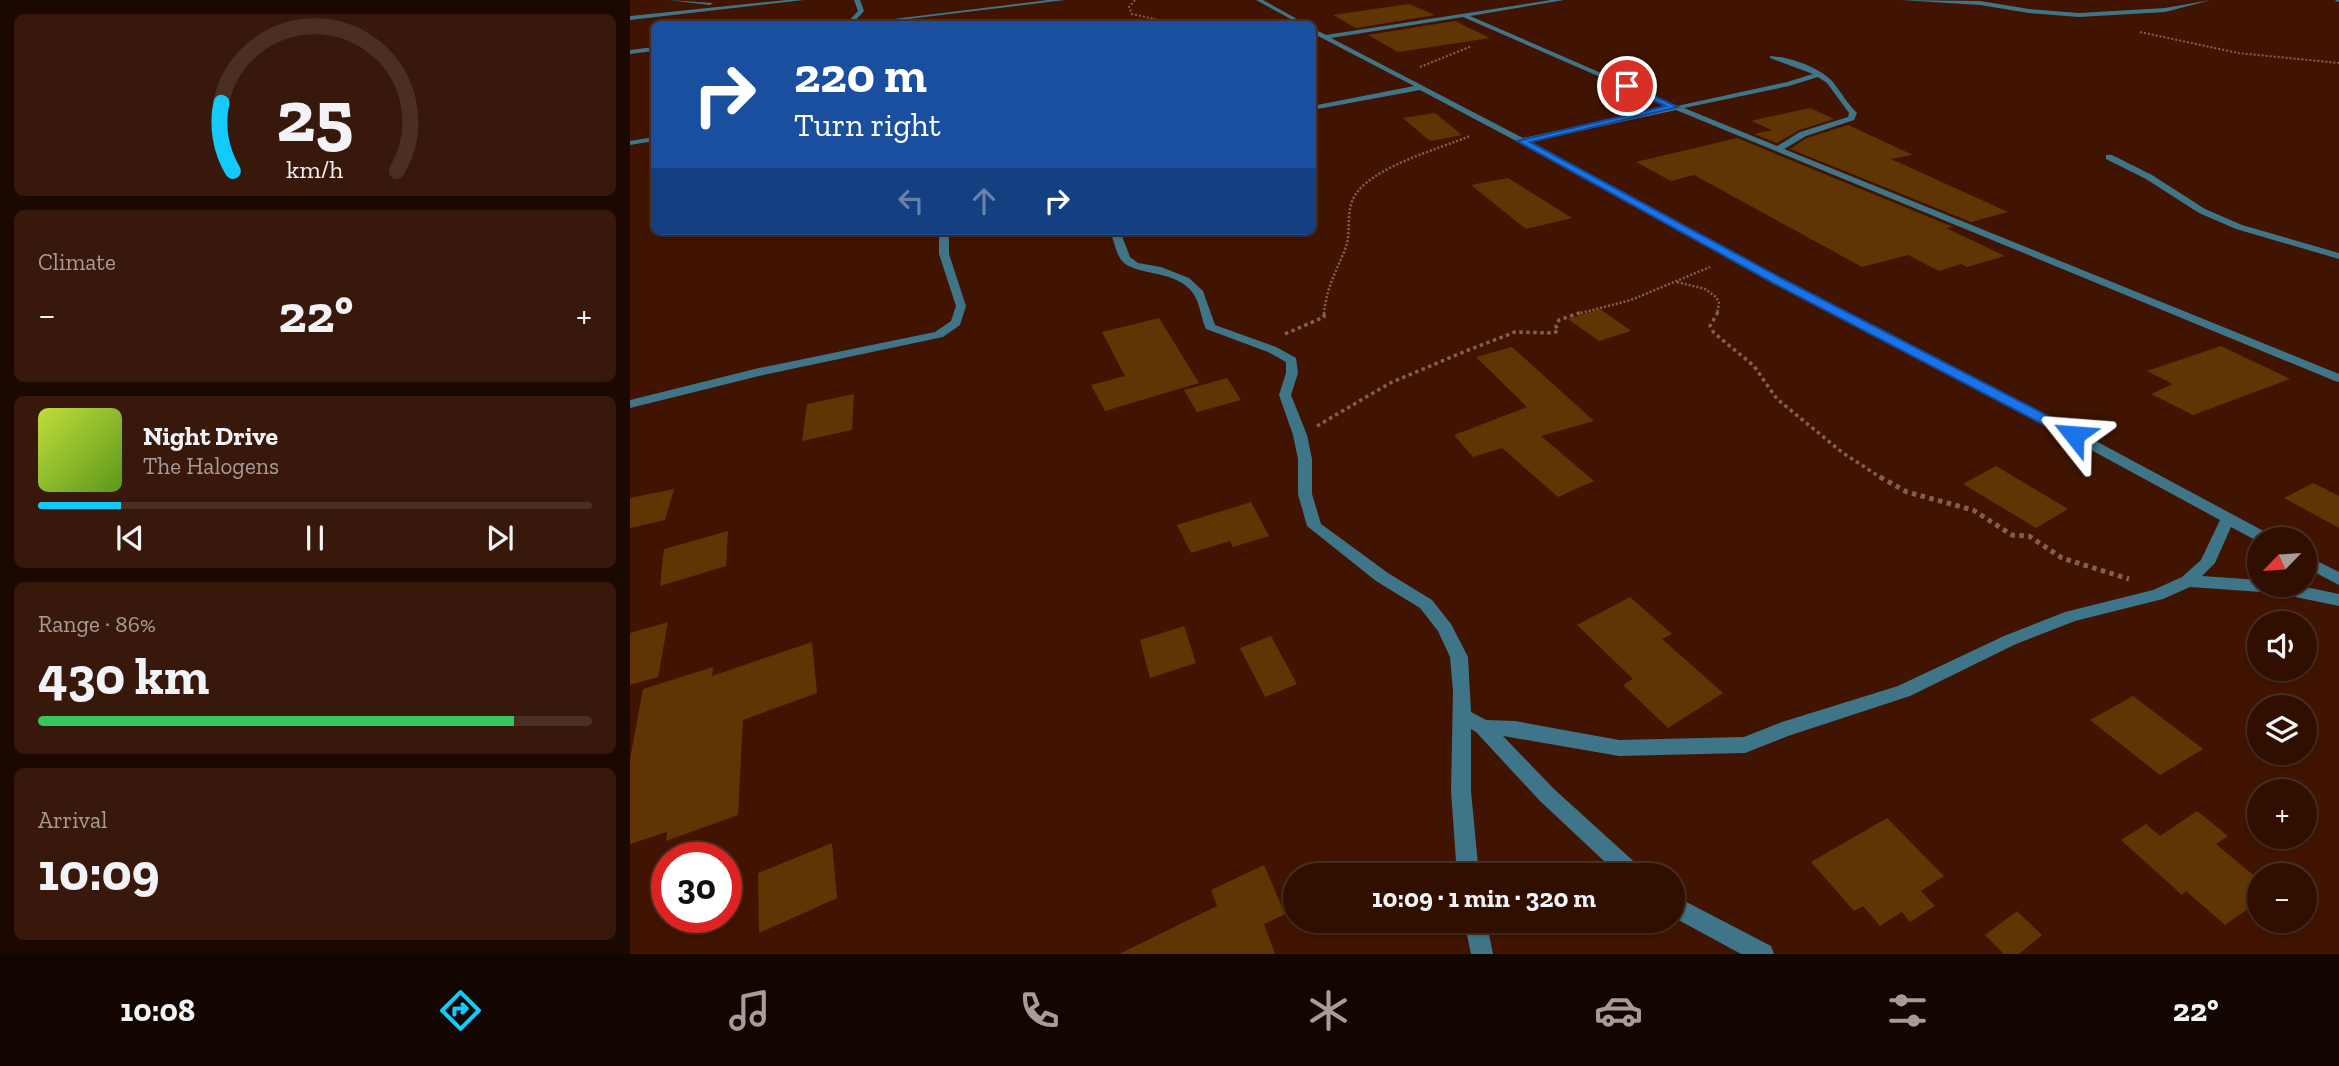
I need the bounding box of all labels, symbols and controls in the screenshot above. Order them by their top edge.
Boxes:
text: 220 m [794,46,927,105]
icon: right [679,49,770,140]
pin [1597,56,1657,116]
icon: arrive [1608,67,1646,105]
text: 25 [276,72,354,160]
text: Turn right [794,106,941,144]
text: km/h [286,154,344,184]
icon: left [892,182,930,220]
icon: ahead [965,182,1003,220]
icon: right [1038,182,1076,220]
text: Climate [38,248,116,276]
text: 22° [279,283,353,345]
text: − [38,292,56,338]
text: + [576,292,592,338]
position arrow [2037,398,2111,472]
text: Night Drive [143,420,278,452]
text: The Halogens [143,452,279,480]
icon: previous [111,519,149,557]
icon: pause [296,519,334,557]
icon: next [481,519,519,557]
north arrow [2247,527,2317,597]
map controls [2247,527,2317,933]
text: Range · 86% [38,610,156,638]
button: sound [2247,611,2317,681]
text: 430 km [38,645,209,707]
button: layers [2247,695,2317,765]
button: + [2247,779,2317,849]
text: Arrival [38,806,107,834]
text: 10:09 [38,841,160,903]
speed limit sign: 30 [651,842,742,933]
button: − [2247,863,2317,933]
text: 10:09 · 1 min · 320 m [1372,882,1596,914]
icon: directions [436,986,485,1035]
icon: music [725,986,774,1035]
icon: phone [1015,986,1064,1035]
icon: climate [1304,986,1353,1035]
icon: car [1594,986,1643,1035]
icon: filters [1883,986,1932,1035]
text: 10:08 [120,991,195,1029]
text: 22° [2173,991,2219,1029]

